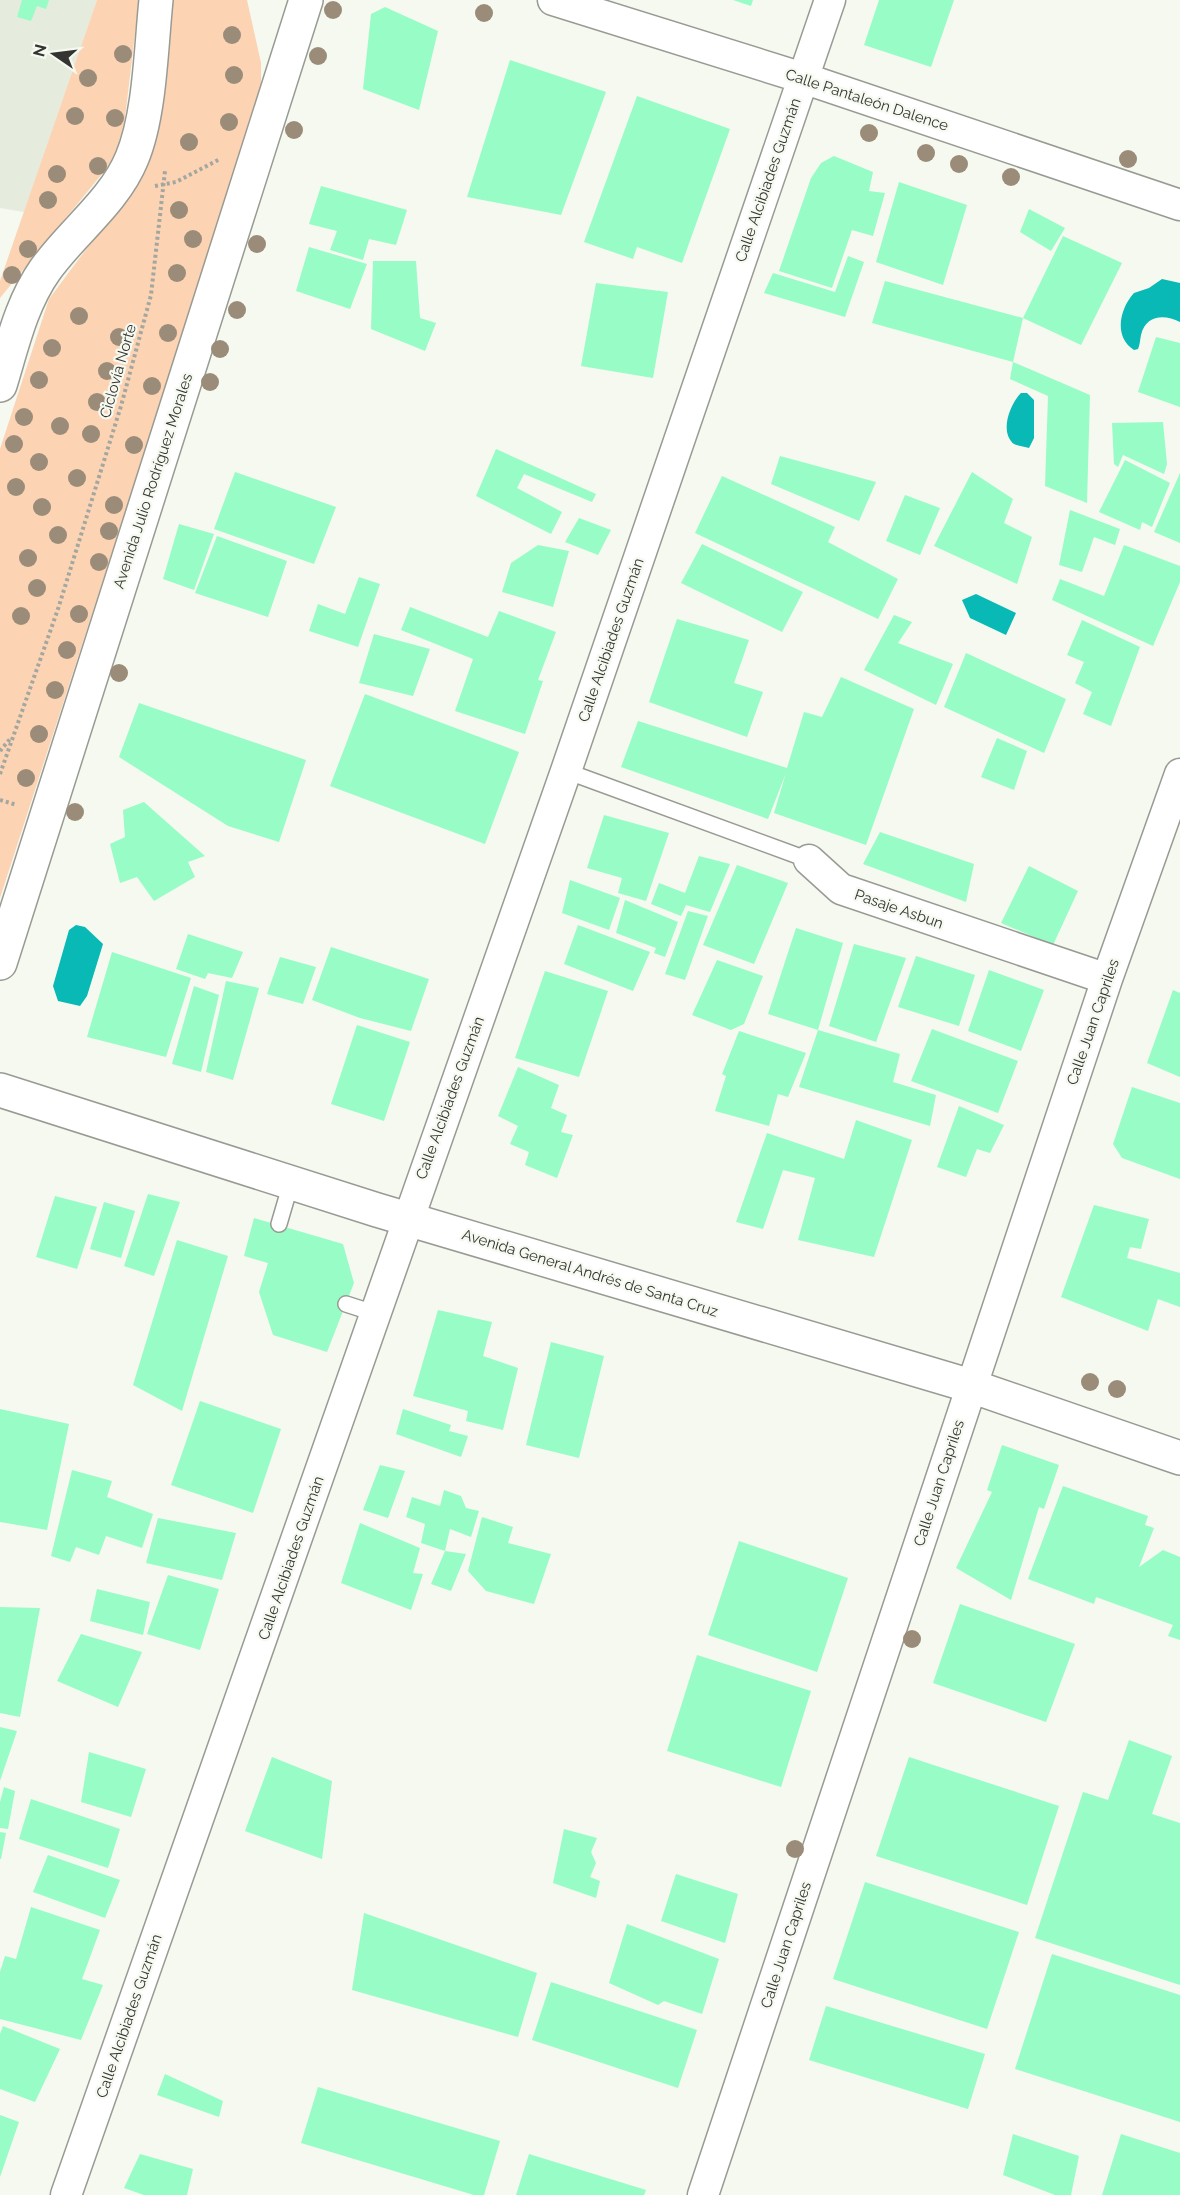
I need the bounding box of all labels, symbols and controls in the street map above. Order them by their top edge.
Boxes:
north arrow [24,24,84,84]
text: N [29,42,51,59]
street label: Calle Pantaleón Dalence [783,65,951,135]
street label: Calle Alcibiades Guzmán [731,96,805,264]
street label: Ciclovía Norte [96,322,140,420]
street label: Avenida Julio Rodríguez Morales [110,371,196,591]
street label: Calle Alcibiades Guzmán [574,556,648,724]
street label: Pasaje Asbun [852,885,946,933]
street label: Calle Juan Capriles [1063,957,1123,1087]
street label: Calle Alcibiades Guzmán [412,1014,488,1182]
street label: Avenida General Andrés de Santa Cruz [460,1225,720,1321]
street label: Calle Juan Capriles [910,1417,968,1549]
street label: Calle Alcibiades Guzmán [254,1474,328,1642]
street label: Calle Juan Capriles [757,1879,815,2011]
street label: Calle Alcibiades Guzmán [92,1932,166,2100]

